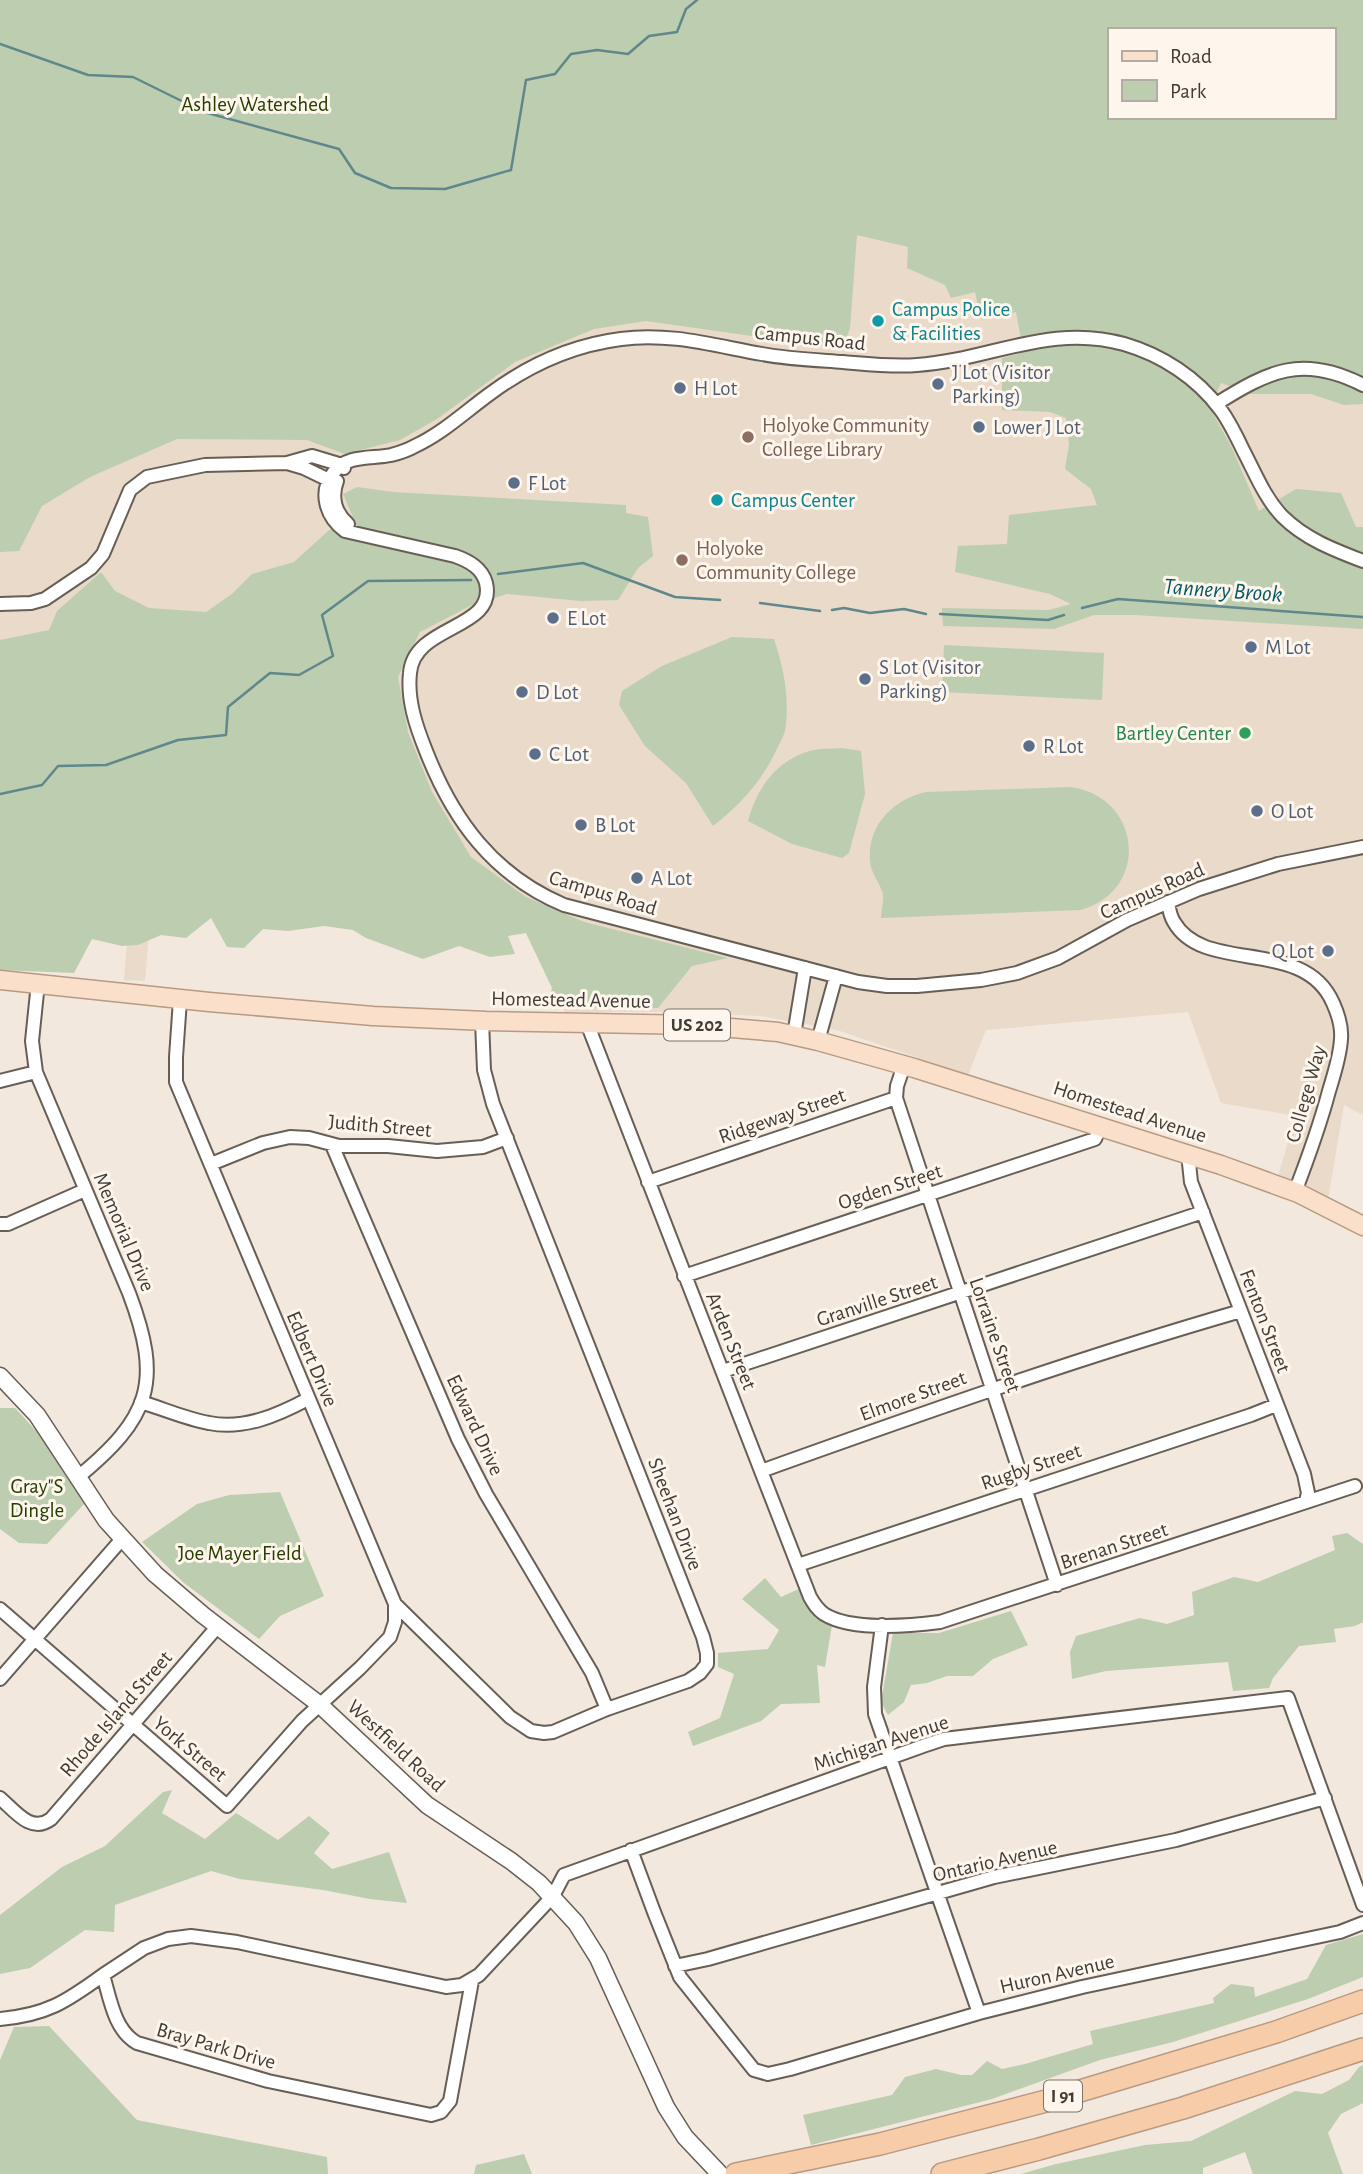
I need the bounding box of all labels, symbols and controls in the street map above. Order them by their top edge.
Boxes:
legend [1108,28,1335,119]
text: Road [1170,46,1212,67]
text: Park [1170,81,1207,102]
park label: Ashley Watershed [181,94,329,115]
place label: Campus Police & Facilities [892,299,1010,344]
marker: Campus Police & Facilities [870,313,886,329]
street label: Campus Road [753,322,867,354]
place label: J Lot (Visitor Parking) [952,362,1050,407]
marker: J Lot (Visitor Parking) [930,376,946,392]
place label: H Lot [694,378,738,399]
marker: H Lot [672,380,688,396]
place label: Holyoke Community College Library [762,415,929,460]
place label: Lower J Lot [993,417,1081,438]
marker: Lower J Lot [971,419,987,435]
marker: Holyoke Community College Library [740,429,756,445]
place label: F Lot [528,473,566,494]
marker: F Lot [506,475,522,491]
place label: Campus Center [731,490,855,511]
marker: Campus Center [709,492,725,508]
place label: Holyoke Community College [696,538,856,583]
marker: Holyoke Community College [674,552,690,568]
water label: Tannery Brook [1163,575,1283,607]
place label: E Lot [567,608,606,629]
marker: E Lot [545,610,561,626]
place label: M Lot [1265,637,1311,658]
marker: M Lot [1243,639,1259,655]
place label: S Lot (Visitor Parking) [879,657,981,702]
marker: S Lot (Visitor Parking) [857,671,873,687]
place label: D Lot [536,682,579,703]
marker: D Lot [514,684,530,700]
place label: Bartley Center [1116,723,1231,744]
marker: Bartley Center [1237,725,1253,741]
place label: R Lot [1043,736,1084,757]
marker: R Lot [1021,738,1037,754]
place label: C Lot [549,744,589,765]
marker: C Lot [527,746,543,762]
place label: O Lot [1271,801,1314,822]
marker: O Lot [1249,803,1265,819]
place label: B Lot [595,815,635,836]
marker: B Lot [573,817,589,833]
street label: Campus Road [1097,859,1207,923]
street label: Campus Road [547,867,660,919]
place label: A Lot [651,868,692,889]
marker: A Lot [629,870,645,886]
place label: Q Lot [1272,941,1314,962]
marker: Q Lot [1320,943,1336,959]
street label: Homestead Avenue [491,988,651,1012]
road number: US 202 [664,1009,730,1040]
street label: College Way [1282,1043,1330,1145]
street label: Homestead Avenue [1051,1077,1209,1147]
street label: Ridgeway Street [716,1084,848,1148]
street label: Judith Street [328,1111,433,1141]
street label: Ogden Street [835,1160,945,1214]
street label: Memorial Drive [90,1170,158,1294]
street label: Fenton Street [1236,1266,1294,1376]
street label: Granville Street [814,1272,940,1330]
street label: Lorraine Street [966,1275,1025,1395]
street label: Arden Street [702,1289,760,1393]
street label: Edbert Drive [282,1308,342,1410]
street label: Elmore Street [857,1367,969,1425]
street label: Edward Drive [443,1371,507,1479]
street label: Rugby Street [978,1440,1084,1494]
street label: Sheehan Drive [644,1455,706,1573]
park label: Gray"S Dingle [10,1476,64,1521]
street label: Brenan Street [1058,1519,1171,1573]
park label: Joe Mayer Field [178,1543,302,1564]
street label: Rhode Island Street [56,1647,176,1781]
street label: Westfield Road [343,1696,449,1796]
street label: Michigan Avenue [811,1711,951,1775]
street label: York Street [149,1712,231,1786]
street label: Ontario Avenue [931,1836,1059,1886]
street label: Huron Avenue [998,1951,1116,1997]
street label: Bray Park Drive [154,2019,278,2073]
road number: I 91 [1044,2080,1082,2112]

